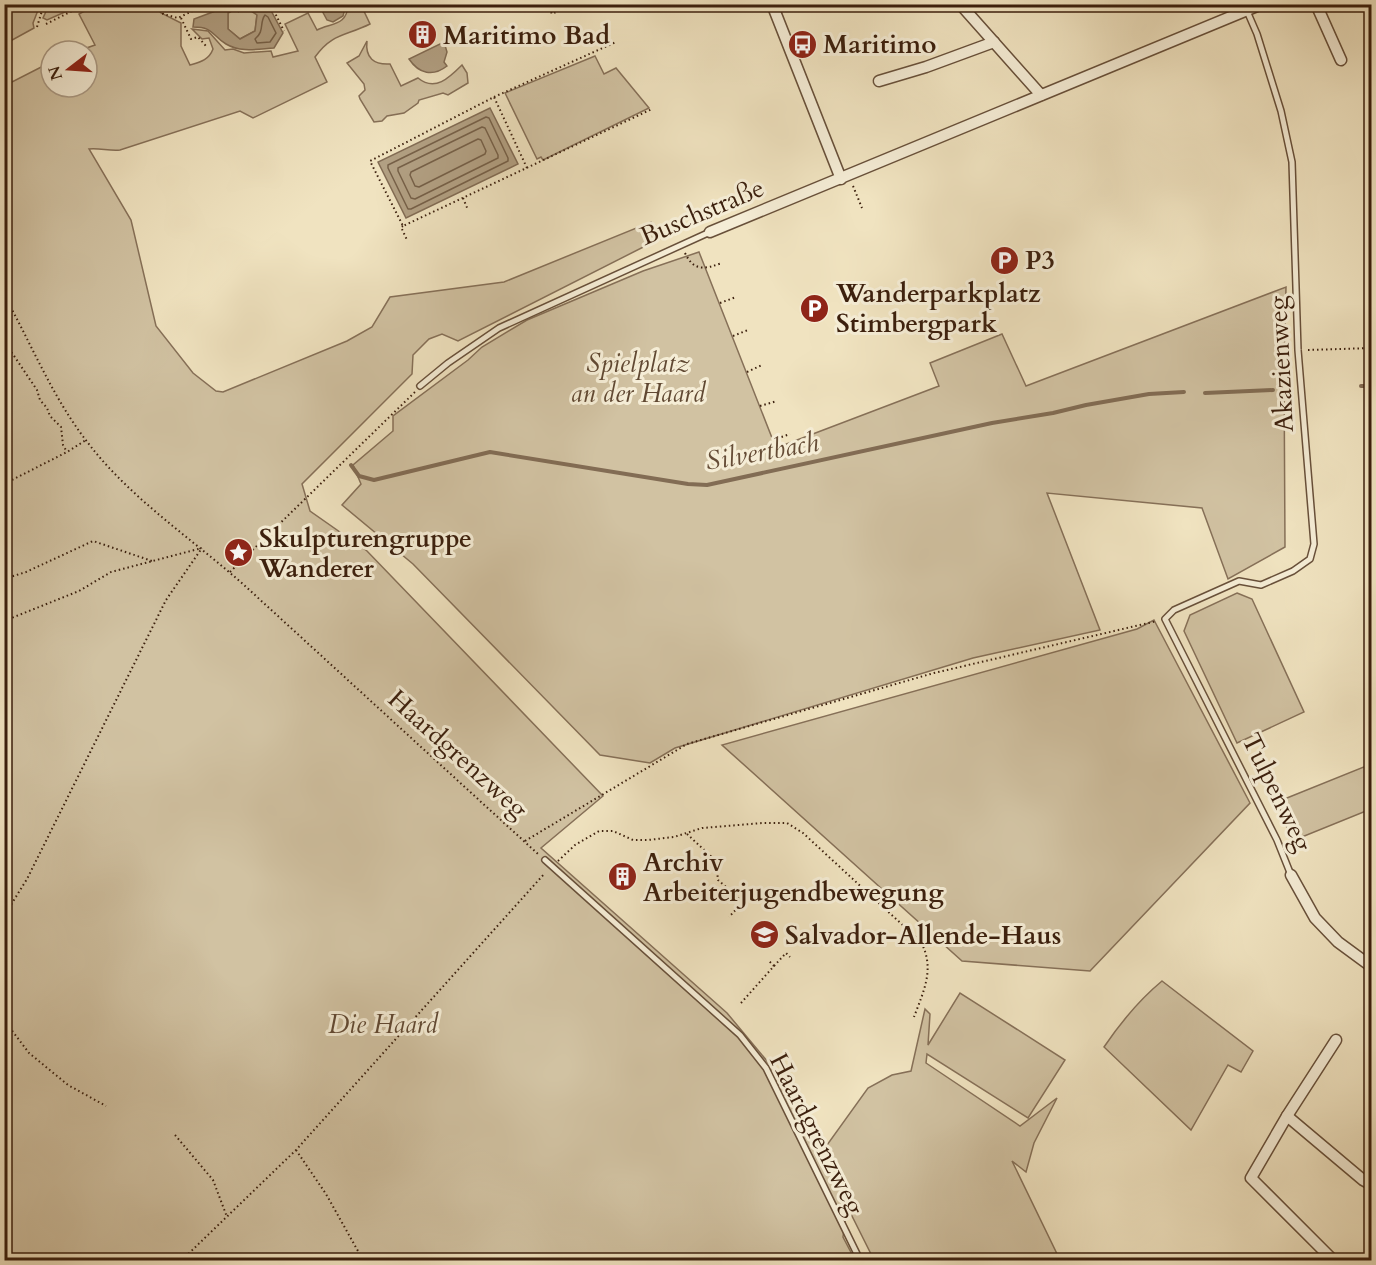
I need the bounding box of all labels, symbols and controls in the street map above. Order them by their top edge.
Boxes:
place label: Maritimo Bad [443,18,610,53]
building icon: Maritimo Bad [406,19,438,51]
place label: Maritimo [823,27,936,62]
bus stop icon: Maritimo [786,28,818,60]
north arrow [39,39,99,99]
text: N [43,63,68,83]
street label: Buschstraße [635,170,769,254]
place label: P3 [1025,243,1055,278]
parking icon: P3 [988,244,1020,276]
place label: Wanderparkplatz Stimbergpark [835,276,1041,341]
parking icon: Wanderparkplatz Stimbergpark [799,292,831,324]
street label: Akazienweg [1260,295,1302,433]
park label: Spielplatz an der Haard [571,346,707,411]
water label: Silvertbach [703,424,821,480]
place label: Skulpturengruppe Wanderer [258,521,472,586]
place icon: Skulpturengruppe Wanderer [222,537,254,569]
street label: Haardgrenzweg [381,682,536,827]
street label: Tulpenweg [1233,727,1321,857]
place label: Archiv Arbeiterjugendbewegung [643,845,944,910]
building icon: Archiv Arbeiterjugendbewegung [606,861,638,893]
place label: Salvador-Allende-Haus [785,918,1061,953]
school or university icon: Salvador-Allende-Haus [748,919,780,951]
park label: Die Haard [328,1007,439,1042]
street label: Haardgrenzweg [761,1047,873,1221]

